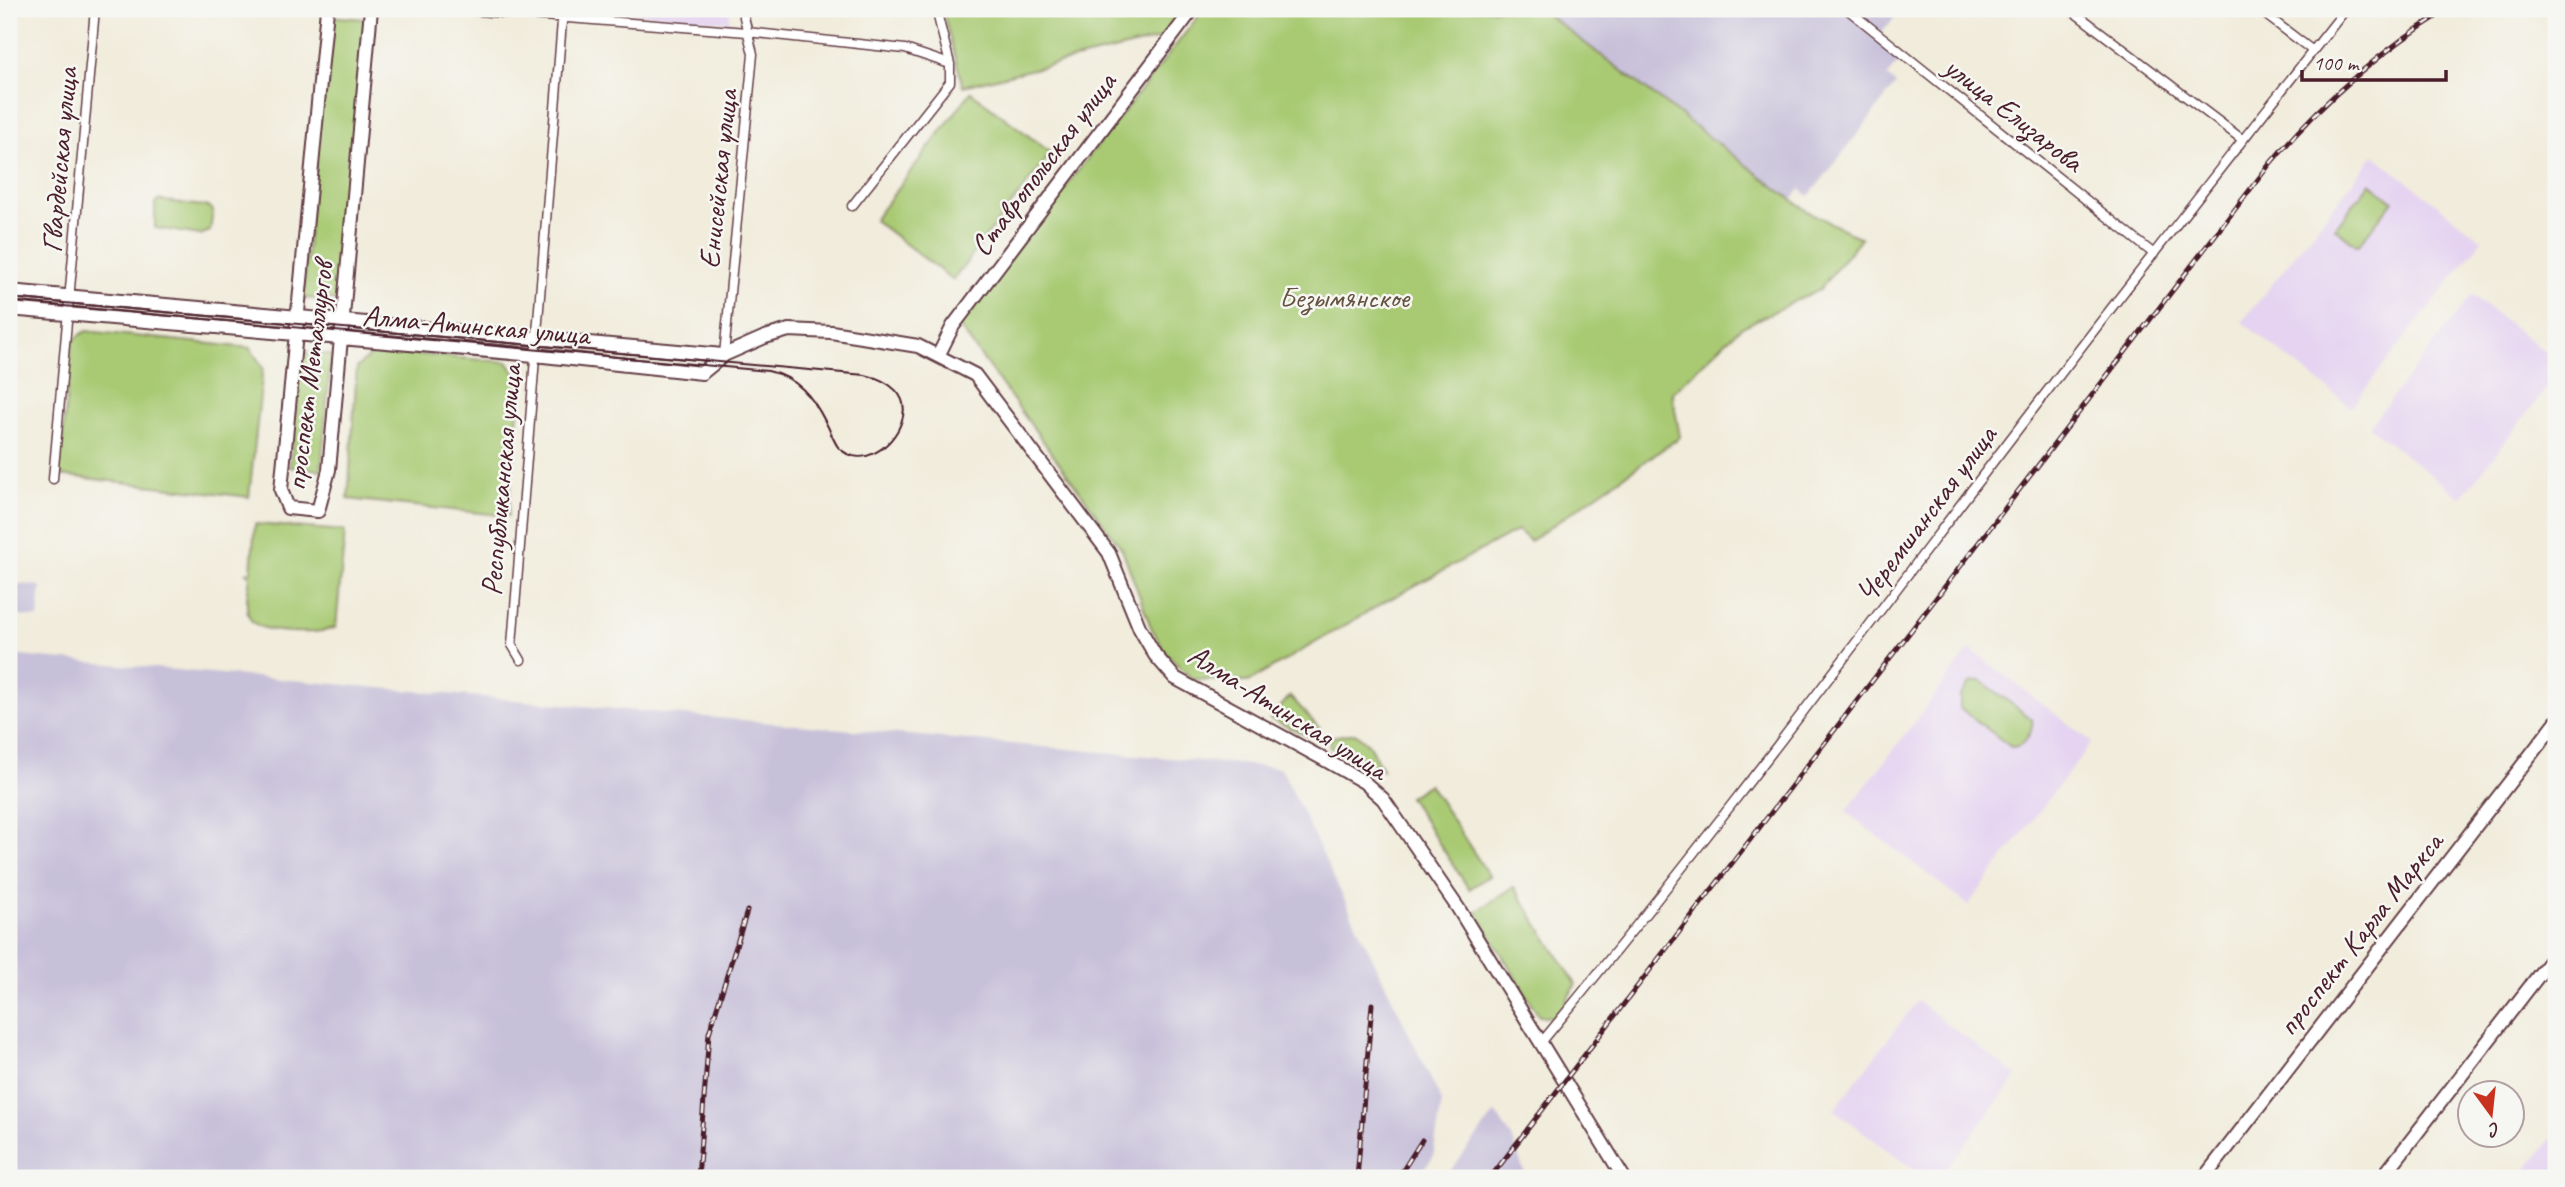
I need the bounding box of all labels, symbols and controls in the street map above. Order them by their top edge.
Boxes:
scale bar [2302,38,2446,82]
street label: улица Елизарова [1935,47,2093,181]
text: 100 m [2313,50,2360,76]
street label: Ставропольская улица [962,63,1126,263]
street label: Гвардейская улица [32,64,86,254]
street label: Енисейская улица [690,86,746,270]
street label: проспект Металлургов [276,254,343,493]
park label: Безымянское [1279,278,1411,316]
street label: Алма-Атинская улица [361,296,594,354]
street label: Республиканская улица [472,360,530,597]
street label: Черемшанская улица [1847,416,2006,610]
street label: Алма-Атинская улица [1181,636,1397,790]
street label: проспект Карла Маркса [2269,823,2453,1043]
north arrow [2456,1078,2526,1148]
text: С [2485,1117,2503,1143]

